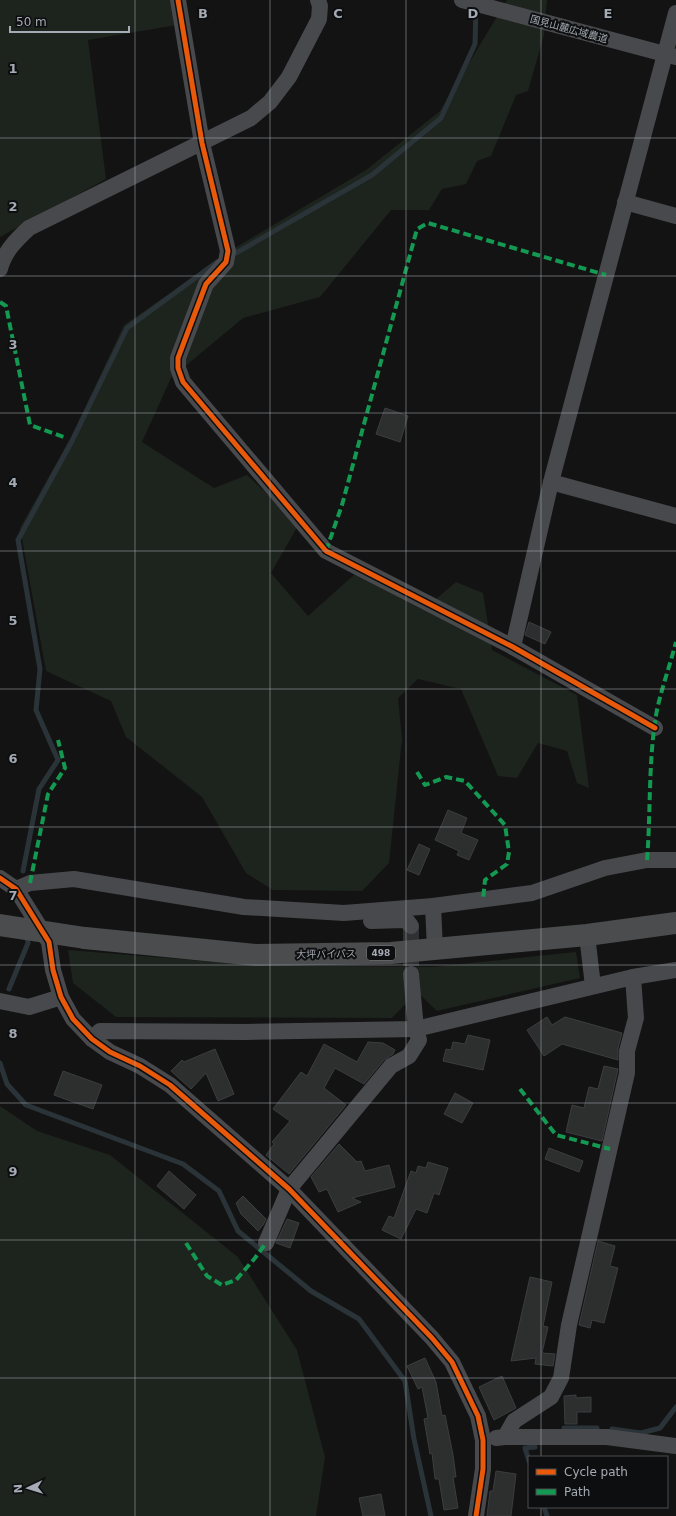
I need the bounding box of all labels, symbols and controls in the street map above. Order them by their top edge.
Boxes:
text: B [198,6,208,21]
text: C [333,6,343,21]
text: D [468,6,479,21]
text: E [604,6,612,21]
scale bar [10,8,129,34]
street label: 国見山麓広域農道 [529,13,609,45]
text: 50 m [16,15,47,29]
text: 1 [8,61,18,76]
text: 2 [8,199,18,214]
text: 3 [8,337,18,352]
text: 4 [8,475,18,490]
text: 5 [8,613,18,628]
text: 6 [8,751,18,766]
text: 7 [8,888,18,903]
road number: 498 [367,946,395,960]
street label: 大坪バイパス [296,948,356,960]
text: 8 [8,1026,18,1041]
text: 9 [8,1164,18,1179]
legend [528,1456,668,1508]
text: Cycle path [564,1465,628,1479]
north arrow [8,1468,48,1508]
text: N [12,1484,25,1494]
text: Path [564,1485,590,1499]

